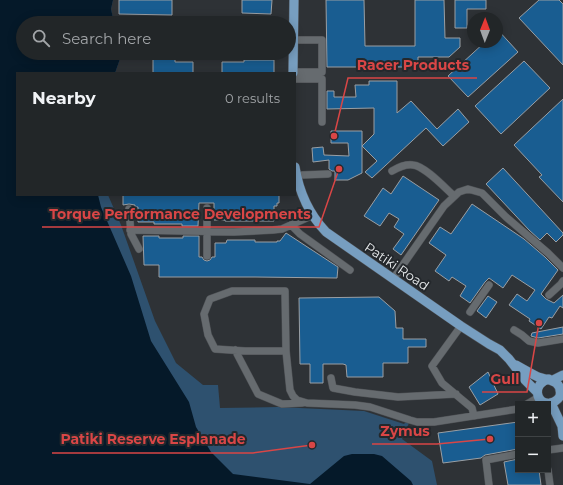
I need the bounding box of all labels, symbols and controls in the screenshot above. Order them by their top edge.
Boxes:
north arrow [467,12,503,48]
search box [16,16,296,60]
icon: search [30,27,52,49]
text: Search here [62,29,151,48]
callout: Racer Products [348,52,477,78]
text: Racer Products [357,56,470,74]
text: Nearby [32,88,96,108]
text: 0 results [225,90,280,106]
callout: Torque Performance Developments [42,201,319,227]
text: Torque Performance Developments [49,205,311,223]
street label: Patiki Road [362,239,432,293]
callout: Gull [482,366,527,392]
text: Gull [491,370,519,388]
map controls [515,401,551,473]
button: + [515,401,551,437]
callout: Zymus [372,418,437,444]
text: Zymus [380,422,430,440]
callout: Patiki Reserve Esplanade [52,427,253,453]
text: Patiki Reserve Esplanade [60,430,246,448]
button: − [515,437,551,473]

